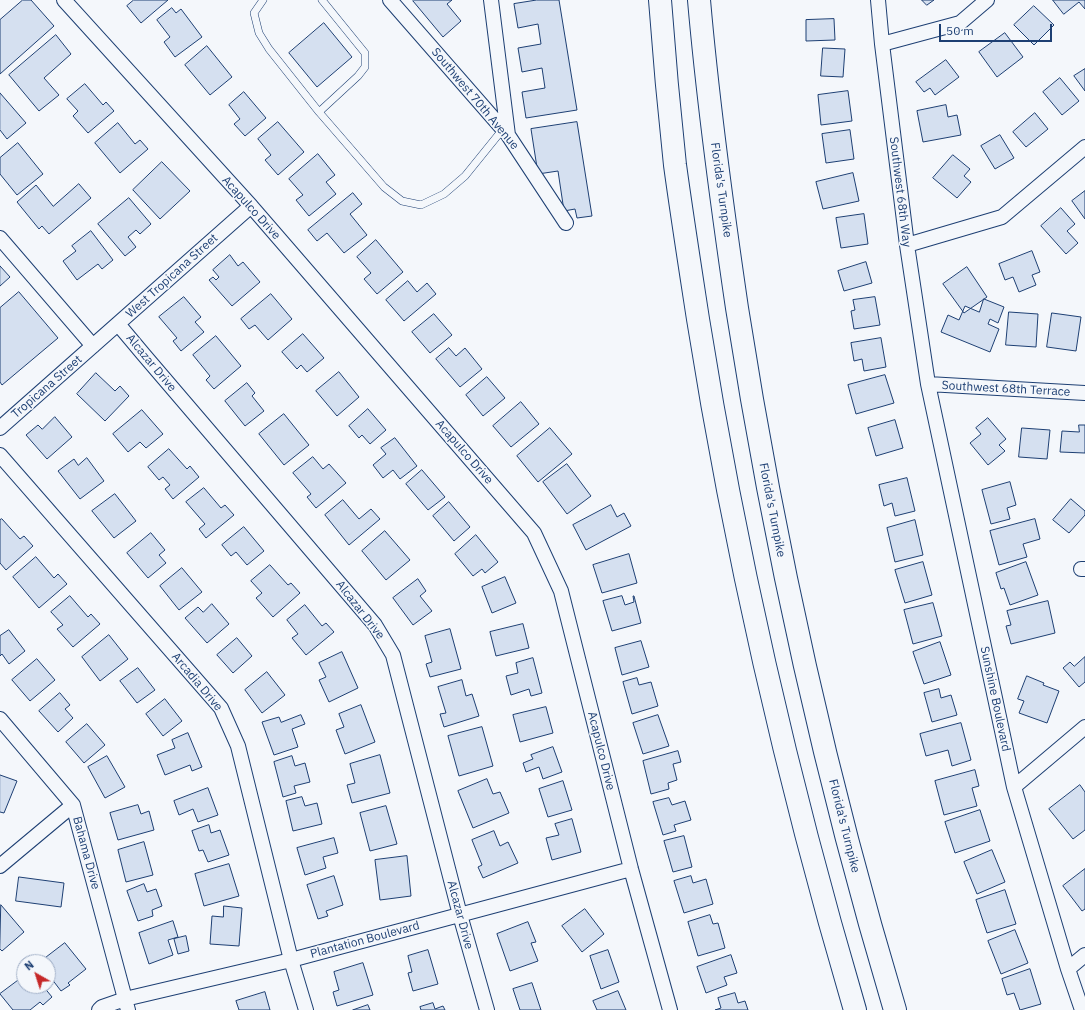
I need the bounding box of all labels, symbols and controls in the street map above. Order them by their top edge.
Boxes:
scale bar [941,16,1054,42]
text: 50 m [946,23,974,38]
street label: Southwest 70th Avenue [428,45,522,153]
street label: Southwest 68th Way [886,136,914,248]
street label: Florida's Turnpike [707,142,735,238]
street label: Acapulco Drive [219,173,283,243]
street label: West Tropicana Street [123,231,221,321]
street label: Alcazar Drive [123,331,179,395]
street label: Tropicana Street [9,352,85,422]
street label: Southwest 68th Terrace [941,378,1071,400]
street label: Acapulco Drive [432,417,496,487]
street label: Florida's Turnpike [756,462,788,558]
street label: Alcazar Drive [333,578,387,642]
street label: Sunshine Boulevard [977,645,1013,753]
street label: Arcadia Drive [168,650,226,714]
street label: Acapulco Drive [584,710,618,792]
street label: Florida's Turnpike [825,778,863,874]
street label: Bahama Drive [69,815,103,891]
street label: Alcazar Drive [444,879,476,951]
street label: Plantation Boulevard [309,918,421,962]
north arrow [16,954,56,994]
text: N [22,958,37,973]

